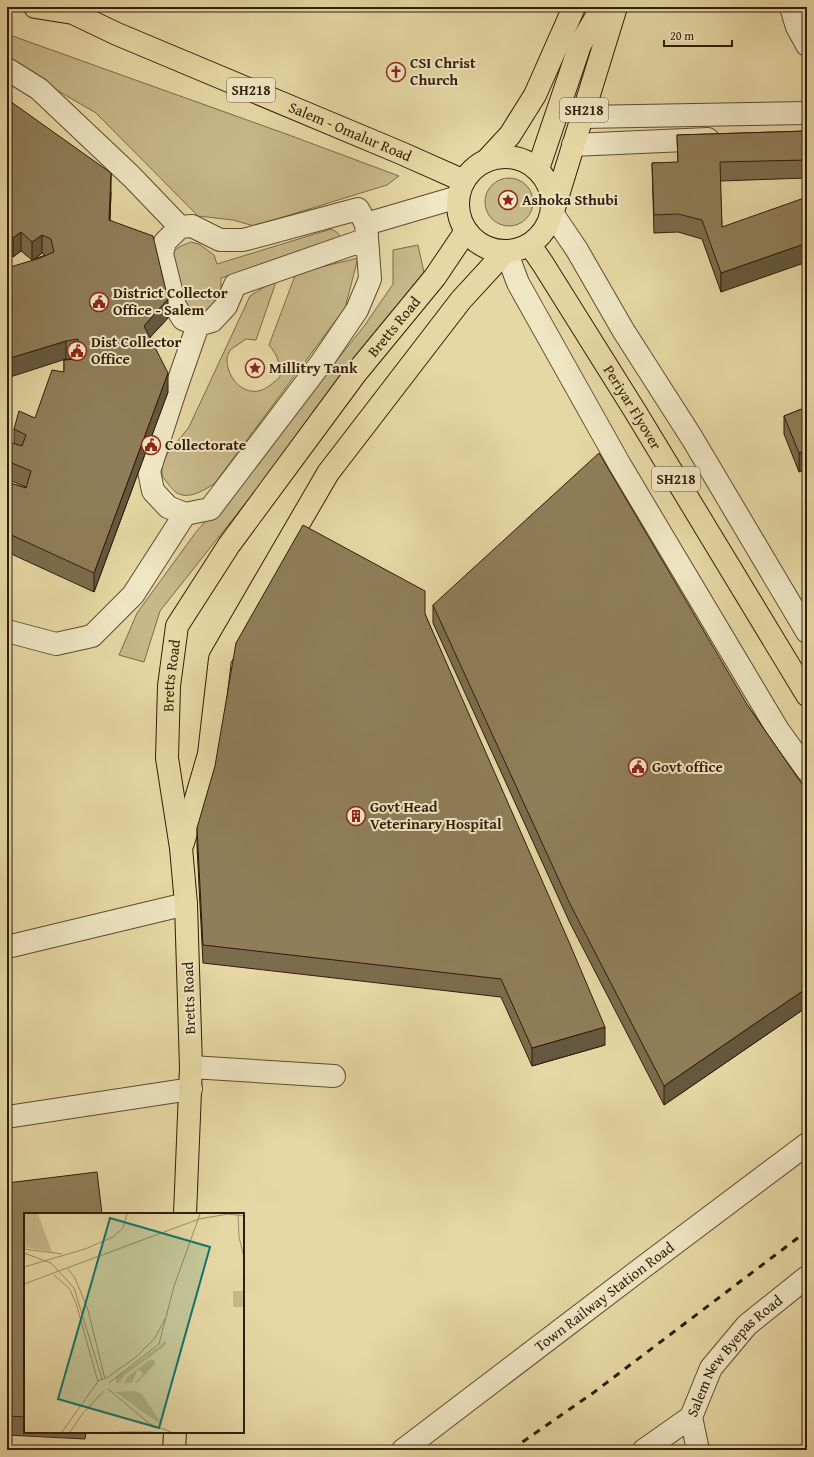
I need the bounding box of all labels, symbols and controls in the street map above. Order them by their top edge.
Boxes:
scale bar [664,22,732,48]
text: 20 m [670,27,694,44]
place label: CSI Christ Church [410,52,476,90]
church icon: CSI Christ Church [385,61,407,83]
road number: SH218 [227,78,275,102]
street label: Salem - Omalur Road [286,96,415,166]
road number: SH218 [560,98,608,122]
place icon: Ashoka Sthubi [497,189,519,211]
place label: Ashoka Sthubi [522,189,619,210]
place label: District Collector Office - Salem [113,282,228,320]
public building icon: District Collector Office - Salem [88,291,110,313]
street label: Bretts Road [362,292,425,361]
place label: Dist Collector Office [91,331,182,369]
public building icon: Dist Collector Office [66,340,88,362]
place icon: Millitry Tank [244,357,266,379]
place label: Millitry Tank [269,357,358,378]
street label: Periyar Flyover [599,361,667,453]
public building icon: Collectorate [140,434,162,456]
place label: Collectorate [165,434,246,455]
road number: SH218 [652,467,700,491]
street label: Bretts Road [157,638,185,712]
public building icon: Govt office [627,756,649,778]
place label: Govt office [652,756,723,777]
place label: Govt Head Veterinary Hospital [370,796,502,834]
building icon: Govt Head Veterinary Hospital [345,805,367,827]
street label: Bretts Road [177,961,200,1035]
inset map [24,1213,244,1433]
street label: Town Railway Station Road [530,1237,678,1356]
street label: Salem New Byepas Road [681,1290,787,1420]

